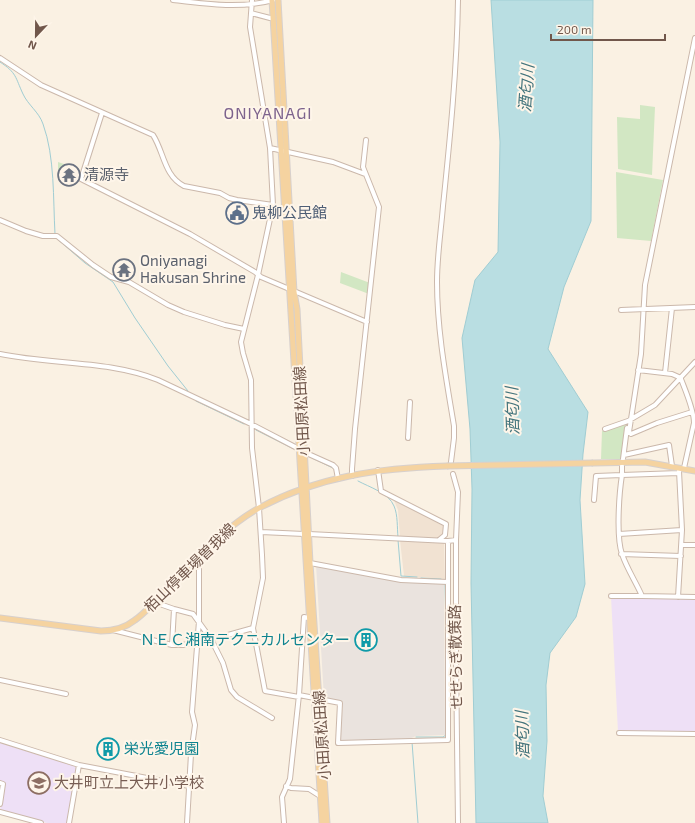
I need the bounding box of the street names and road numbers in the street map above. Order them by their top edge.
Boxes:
street label: 小田原松田線 [290,366,312,456]
street label: 栢山停車場曽我線 [140,519,239,615]
street label: せせらぎ散策路 [445,604,465,710]
street label: 小田原松田線 [309,690,333,781]

